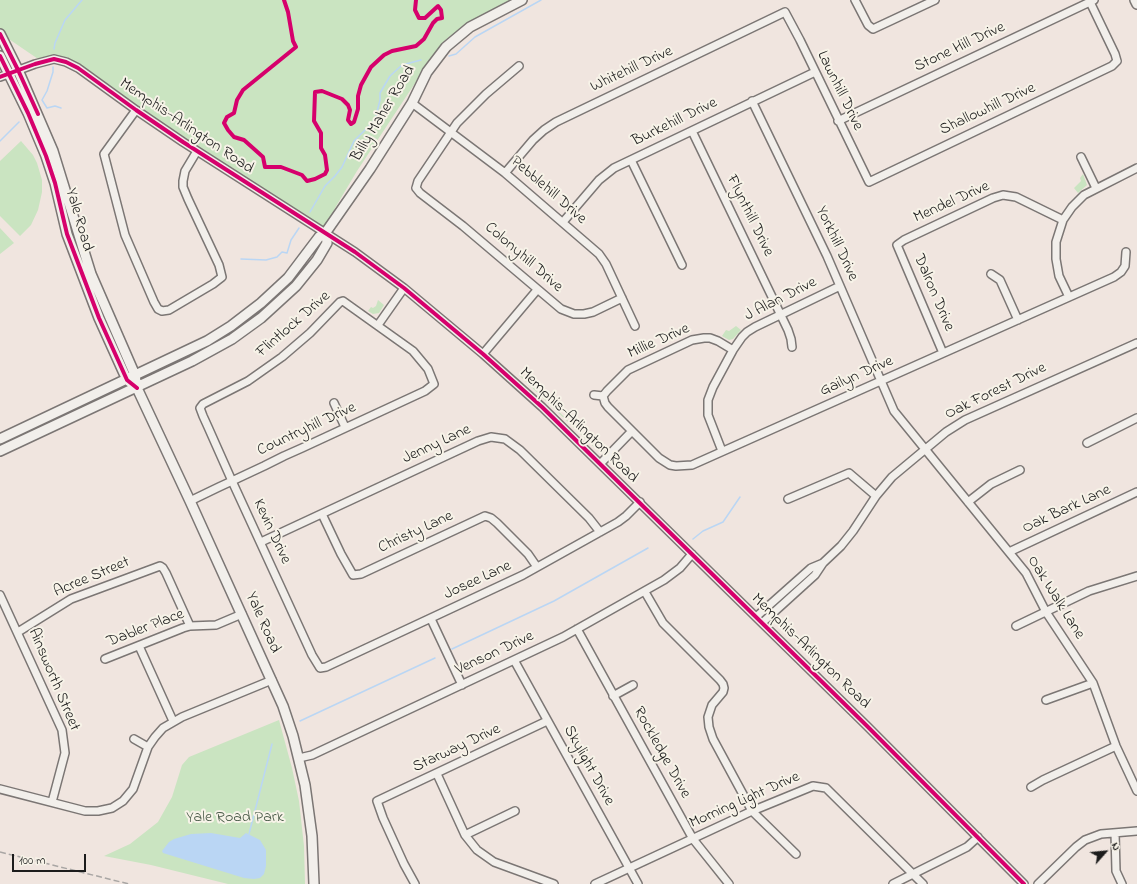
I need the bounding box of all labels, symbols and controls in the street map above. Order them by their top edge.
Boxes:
street label: Stone Hill Drive [912,19,1008,77]
street label: Whitehill Drive [588,43,676,97]
street label: Lawnhill Drive [811,48,867,134]
street label: Billy Maher Road [348,62,420,166]
street label: Memphis-Arlington Road [115,75,257,179]
street label: Shallowhill Drive [937,79,1039,141]
street label: Burkehill Drive [629,94,721,152]
street label: Pebblehill Drive [506,153,590,229]
street label: Flynthill Drive [721,172,777,260]
street label: Mendel Drive [911,178,993,228]
street label: Yale Road [60,186,96,254]
street label: Yorkhill Drive [810,204,862,284]
street label: Colonyhill Drive [480,219,566,297]
street label: Dalron Drive [908,252,958,334]
street label: J Alan Drive [742,274,820,326]
street label: Flintlock Drive [253,288,335,362]
street label: Millie Drive [625,320,693,364]
street label: Gailyn Drive [817,352,897,402]
street label: Oak Forest Drive [942,359,1050,425]
street label: Memphis-Arlington Road [515,364,641,488]
street label: Countryhill Drive [255,399,359,461]
street label: Jenny Lane [400,421,474,469]
street label: Oak Bark Lane [1020,481,1114,539]
street label: Kevin Drive [248,497,294,567]
street label: Christy Lane [376,507,456,559]
street label: Acree Street [51,553,133,603]
street label: Oak Walk Lane [1022,553,1088,643]
street label: Josee Lane [441,557,515,605]
street label: Yale Road [240,590,284,656]
street label: Memphis-Arlington Road [747,590,873,714]
street label: Dabler Place [105,606,187,652]
street label: Ainsworth Street [23,626,83,734]
street label: Venson Drive [453,627,537,681]
street label: Rockledge Drive [628,704,694,802]
street label: Starway Drive [410,720,504,778]
street label: Skylight Drive [558,723,618,809]
street label: Morning Light Drive [687,768,803,834]
park label: Yale Road Park [186,808,284,828]
north arrow [1085,832,1125,872]
text: N [1107,840,1125,853]
scale bar [14,846,88,872]
text: 100 m [19,852,46,870]

